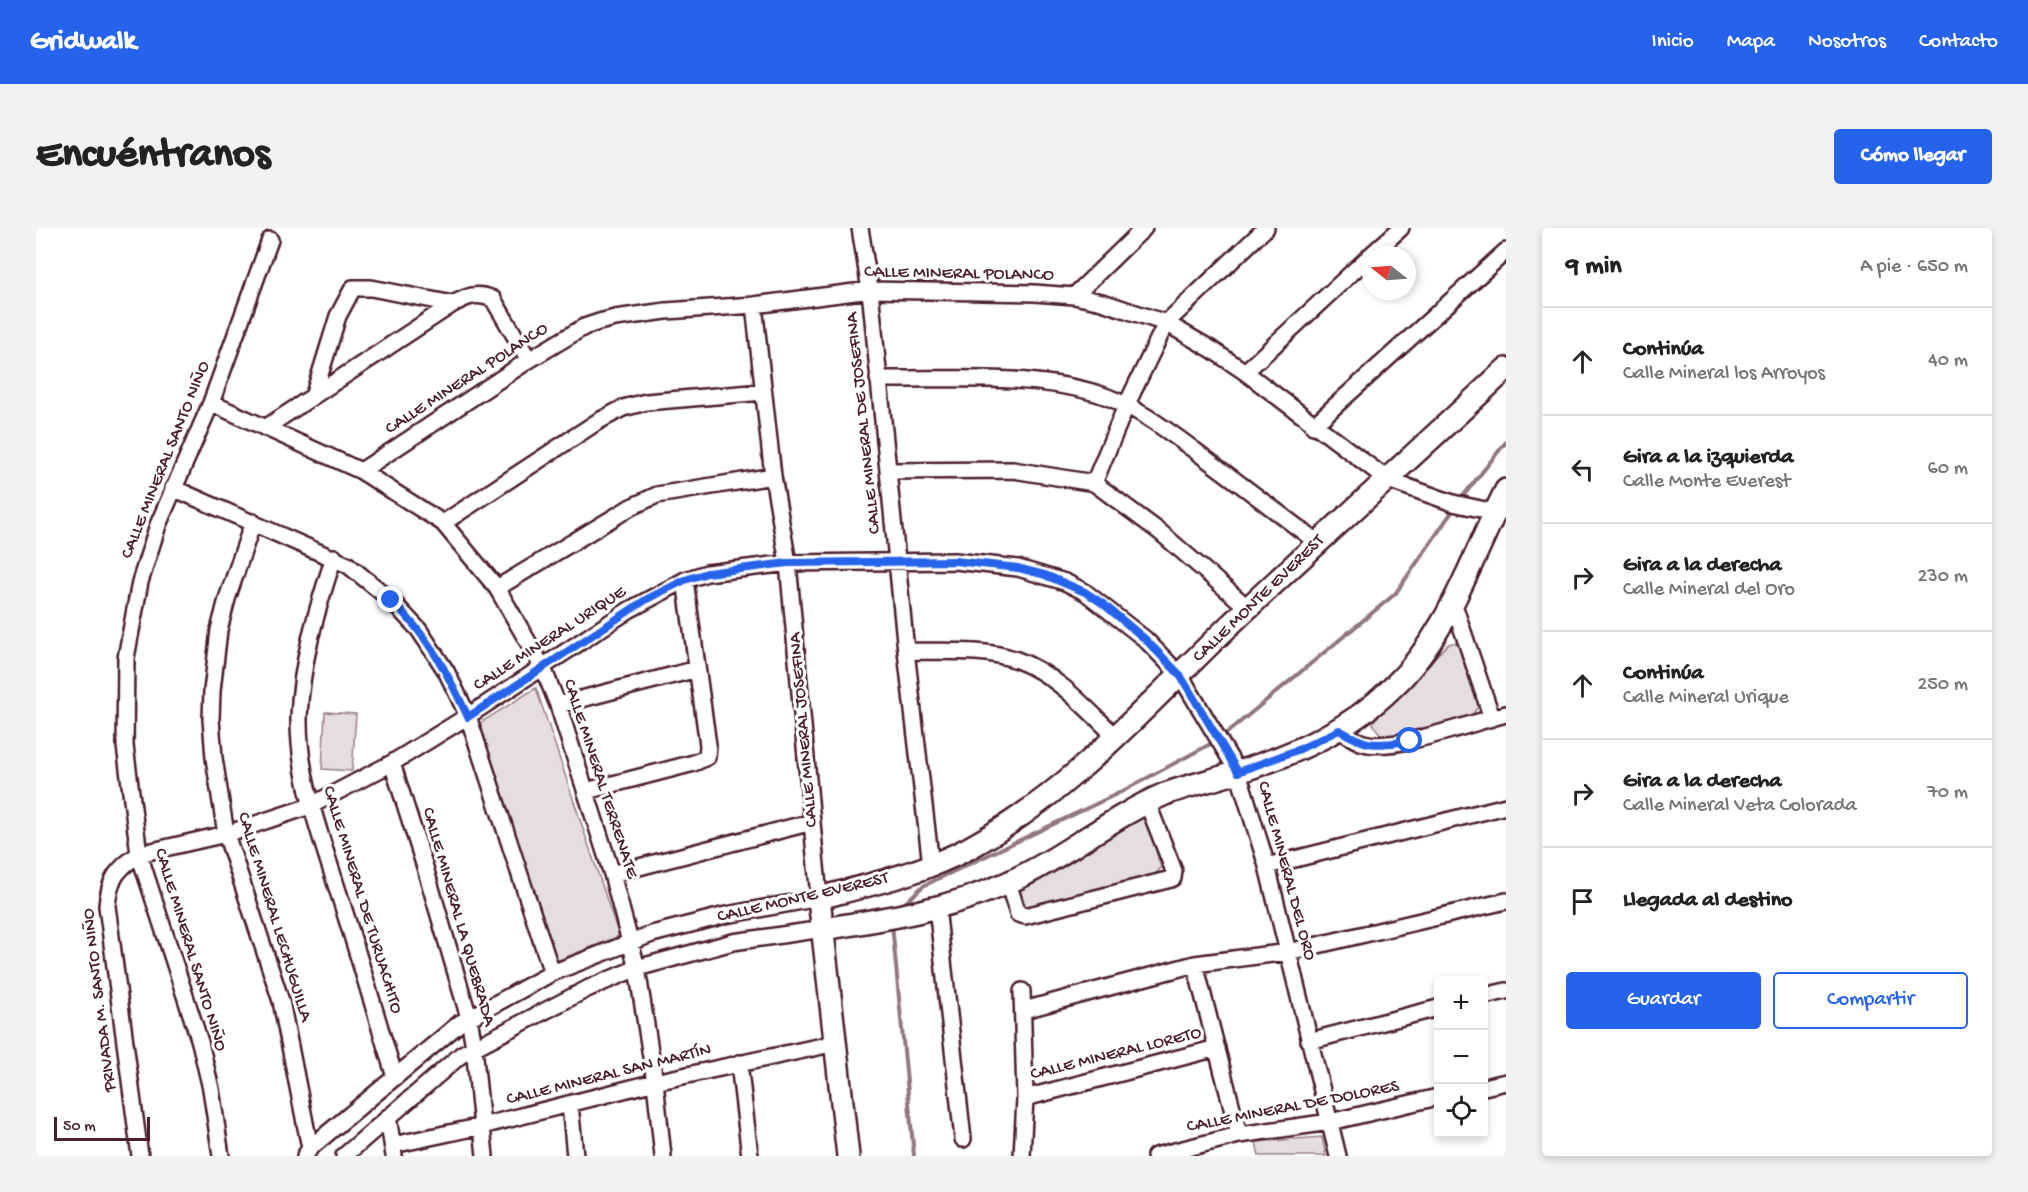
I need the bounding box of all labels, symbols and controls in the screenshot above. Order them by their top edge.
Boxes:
text: Gridwalk [30,26,136,59]
text: Inicio [1652,30,1694,55]
text: Mapa [1727,30,1775,55]
text: Nosotros [1808,30,1886,55]
text: Contacto [1919,30,1998,55]
button: Cómo llegar [1834,129,1992,184]
text: Encuéntranos [36,132,270,181]
north arrow [1362,246,1416,300]
text: 9 min [1566,252,1622,283]
text: A pie · 650 m [1860,256,1968,279]
street label: CALLE MINERAL POLANCO [864,262,1054,286]
street label: CALLE MINERAL DE JOSEFINA [842,310,886,535]
street label: CALLE MINERAL POLANCO [382,318,553,440]
text: Continúa [1623,337,1704,363]
icon: ahead [1566,345,1599,378]
text: 40 m [1928,350,1968,373]
street label: CALLE MINERAL SANTO NIÑO [117,358,215,562]
text: Calle Mineral los Arroyos [1623,363,1825,386]
text: Gira a la izquierda [1623,445,1794,471]
icon: left [1566,453,1599,486]
text: 60 m [1928,458,1968,481]
text: Calle Monte Everest [1623,471,1790,494]
street label: CALLE MONTE EVEREST [1189,530,1330,667]
text: Gira a la derecha [1623,553,1781,579]
icon: right [1566,561,1599,594]
text: 230 m [1918,566,1968,589]
text: Calle Mineral del Oro [1623,579,1795,602]
street label: CALLE MINERAL URIQUE [470,581,631,696]
route end [377,586,403,612]
street label: CALLE MINERAL JOSEFINA [785,630,823,828]
text: Continúa [1623,661,1704,687]
icon: ahead [1566,669,1599,702]
text: 250 m [1917,674,1968,697]
street label: CALLE MINERAL TERRENATE [558,677,642,882]
text: Calle Mineral Urique [1623,687,1789,710]
route start [1396,727,1422,753]
text: Gira a la derecha [1623,769,1781,795]
icon: right [1566,777,1599,810]
street label: CALLE MINERAL DEL ORO [1252,779,1320,963]
text: 70 m [1927,782,1968,805]
street label: CALLE MINERAL DE TURUACHITO [317,784,407,1016]
text: Calle Mineral Veta Colorada [1623,795,1857,818]
street label: CALLE MINERAL LA QUEBRADA [417,805,500,1030]
street label: CALLE MINERAL LECHUGUILLA [232,810,316,1026]
street label: CALLE MINERAL SANTO NIÑO [149,846,231,1054]
street label: CALLE MONTE EVEREST [715,868,892,928]
icon: arrive [1566,885,1599,918]
text: Llegada al destino [1623,888,1793,914]
street label: PRIVADA M. SANTO NIÑO [78,907,122,1094]
button: Guardar [1566,972,1761,1029]
button: Compartir [1773,972,1968,1029]
map controls [1434,976,1488,1138]
button: + [1434,976,1488,1030]
street label: CALLE MINERAL LORETO [1028,1023,1204,1085]
button: − [1434,1030,1488,1084]
street label: CALLE MINERAL SAN MARTÍN [504,1039,714,1111]
street label: CALLE MINERAL DE DOLORES [1185,1076,1402,1138]
button: locate [1434,1084,1488,1138]
scale bar [54,1114,150,1142]
text: 50 m [63,1118,96,1137]

